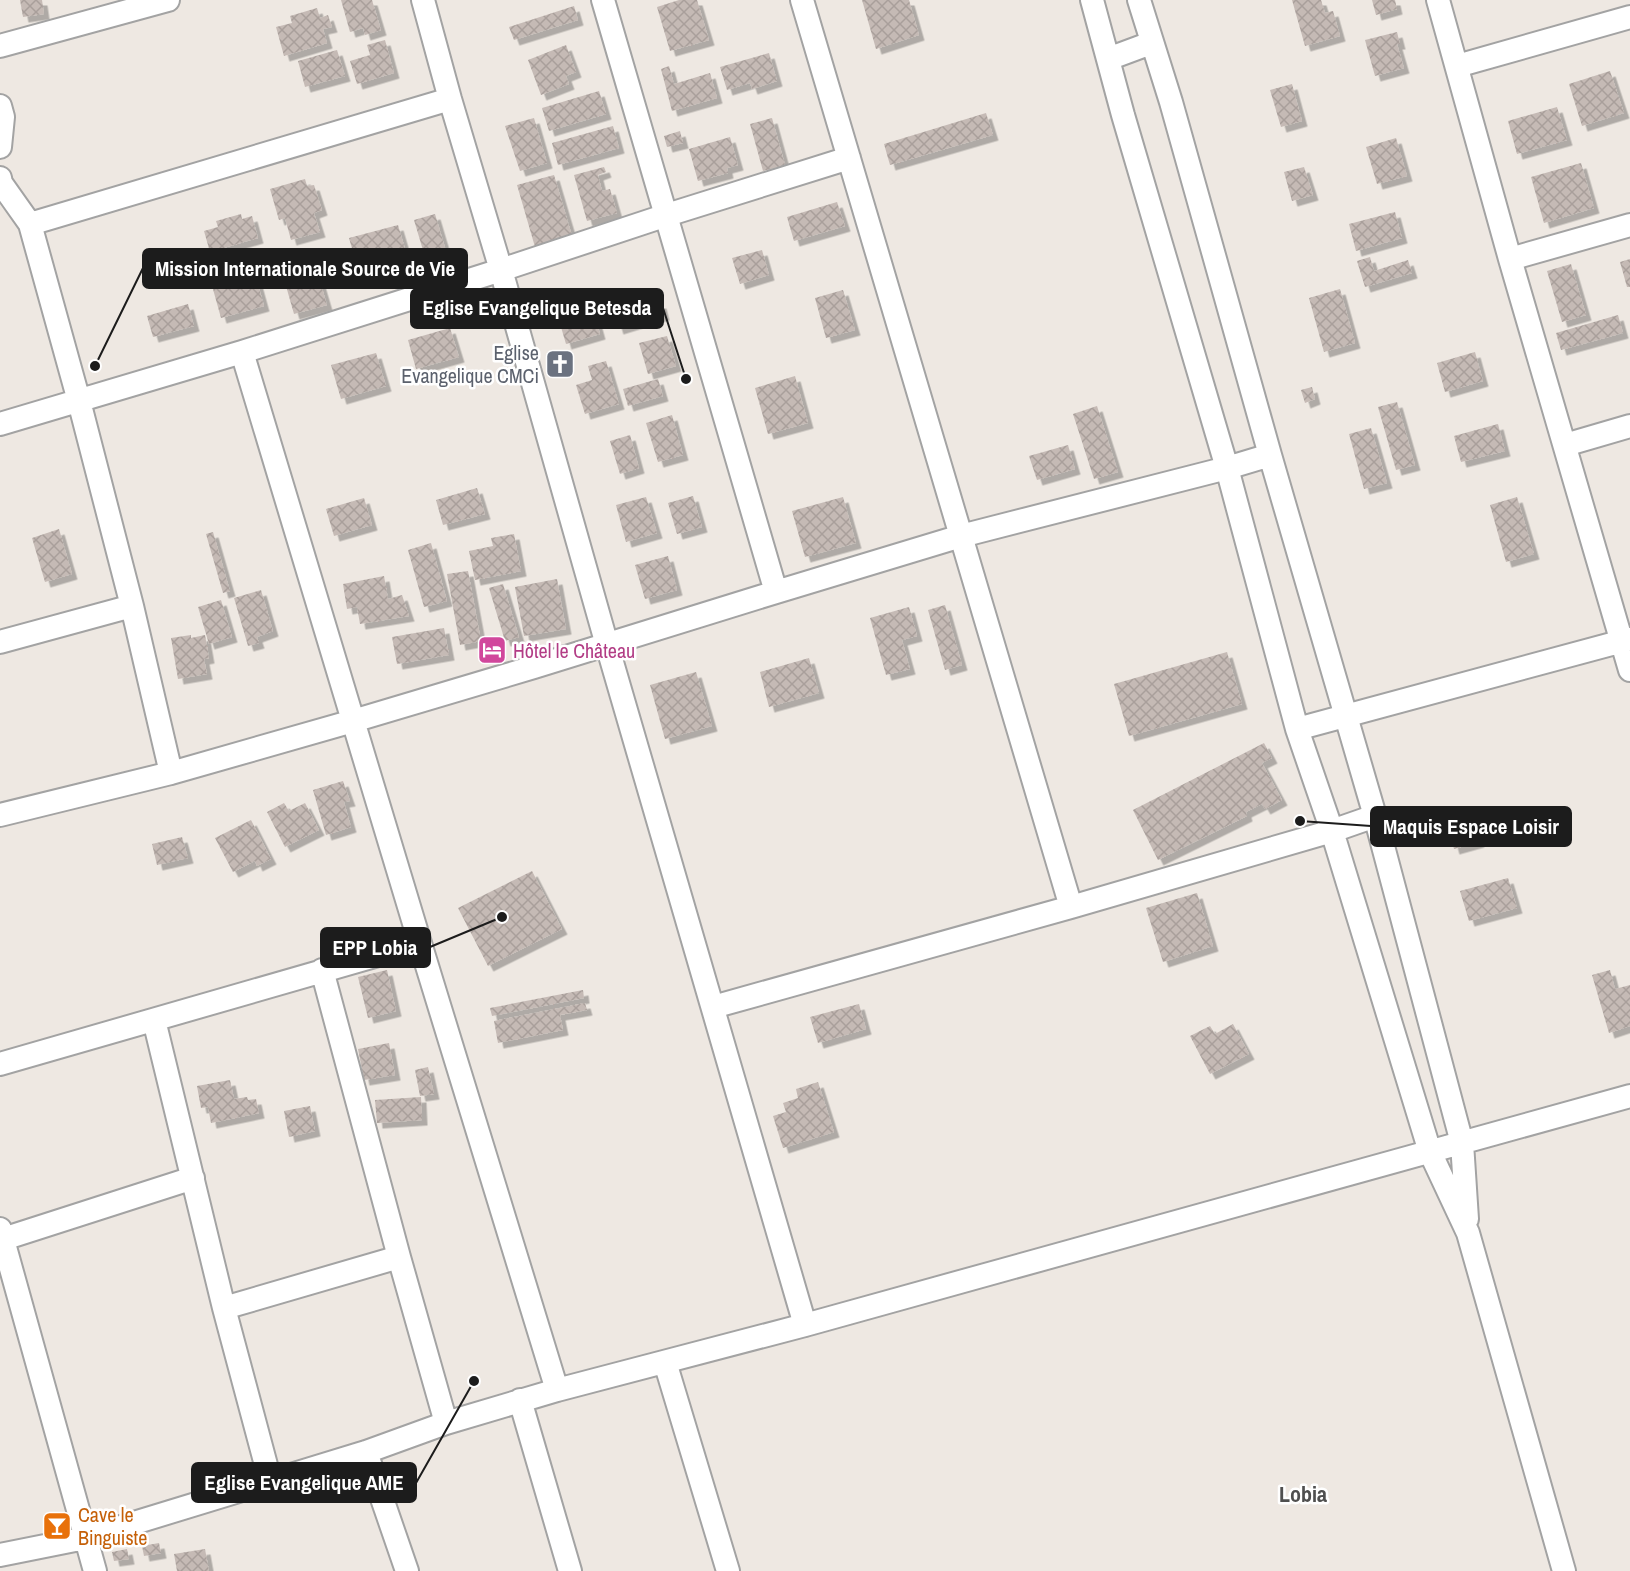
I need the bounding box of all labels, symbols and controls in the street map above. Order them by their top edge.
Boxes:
callout: Mission Internationale Source de Vie [143,249,467,288]
text: Mission Internationale Source de Vie [155,254,455,283]
callout: Eglise Evangelique Betesda [411,289,663,328]
text: Eglise Evangelique Betesda [423,293,652,322]
place label: Eglise Evangelique CMCi [401,339,539,389]
church icon: Eglise Evangelique CMCi [544,348,576,380]
hotel icon: Hôtel le Château [476,634,508,666]
place label: Hôtel le Château [513,637,635,664]
callout: Maquis Espace Loisir [1371,807,1571,846]
text: Maquis Espace Loisir [1383,812,1559,841]
callout: EPP Lobia [321,928,430,967]
text: EPP Lobia [333,933,418,962]
callout: Eglise Evangelique AME [192,1463,416,1502]
text: Eglise Evangelique AME [204,1468,404,1497]
district label: Lobia [1279,1479,1327,1509]
place label: Cave le Binguiste [78,1501,147,1551]
bar icon: Cave le Binguiste [41,1510,73,1542]

